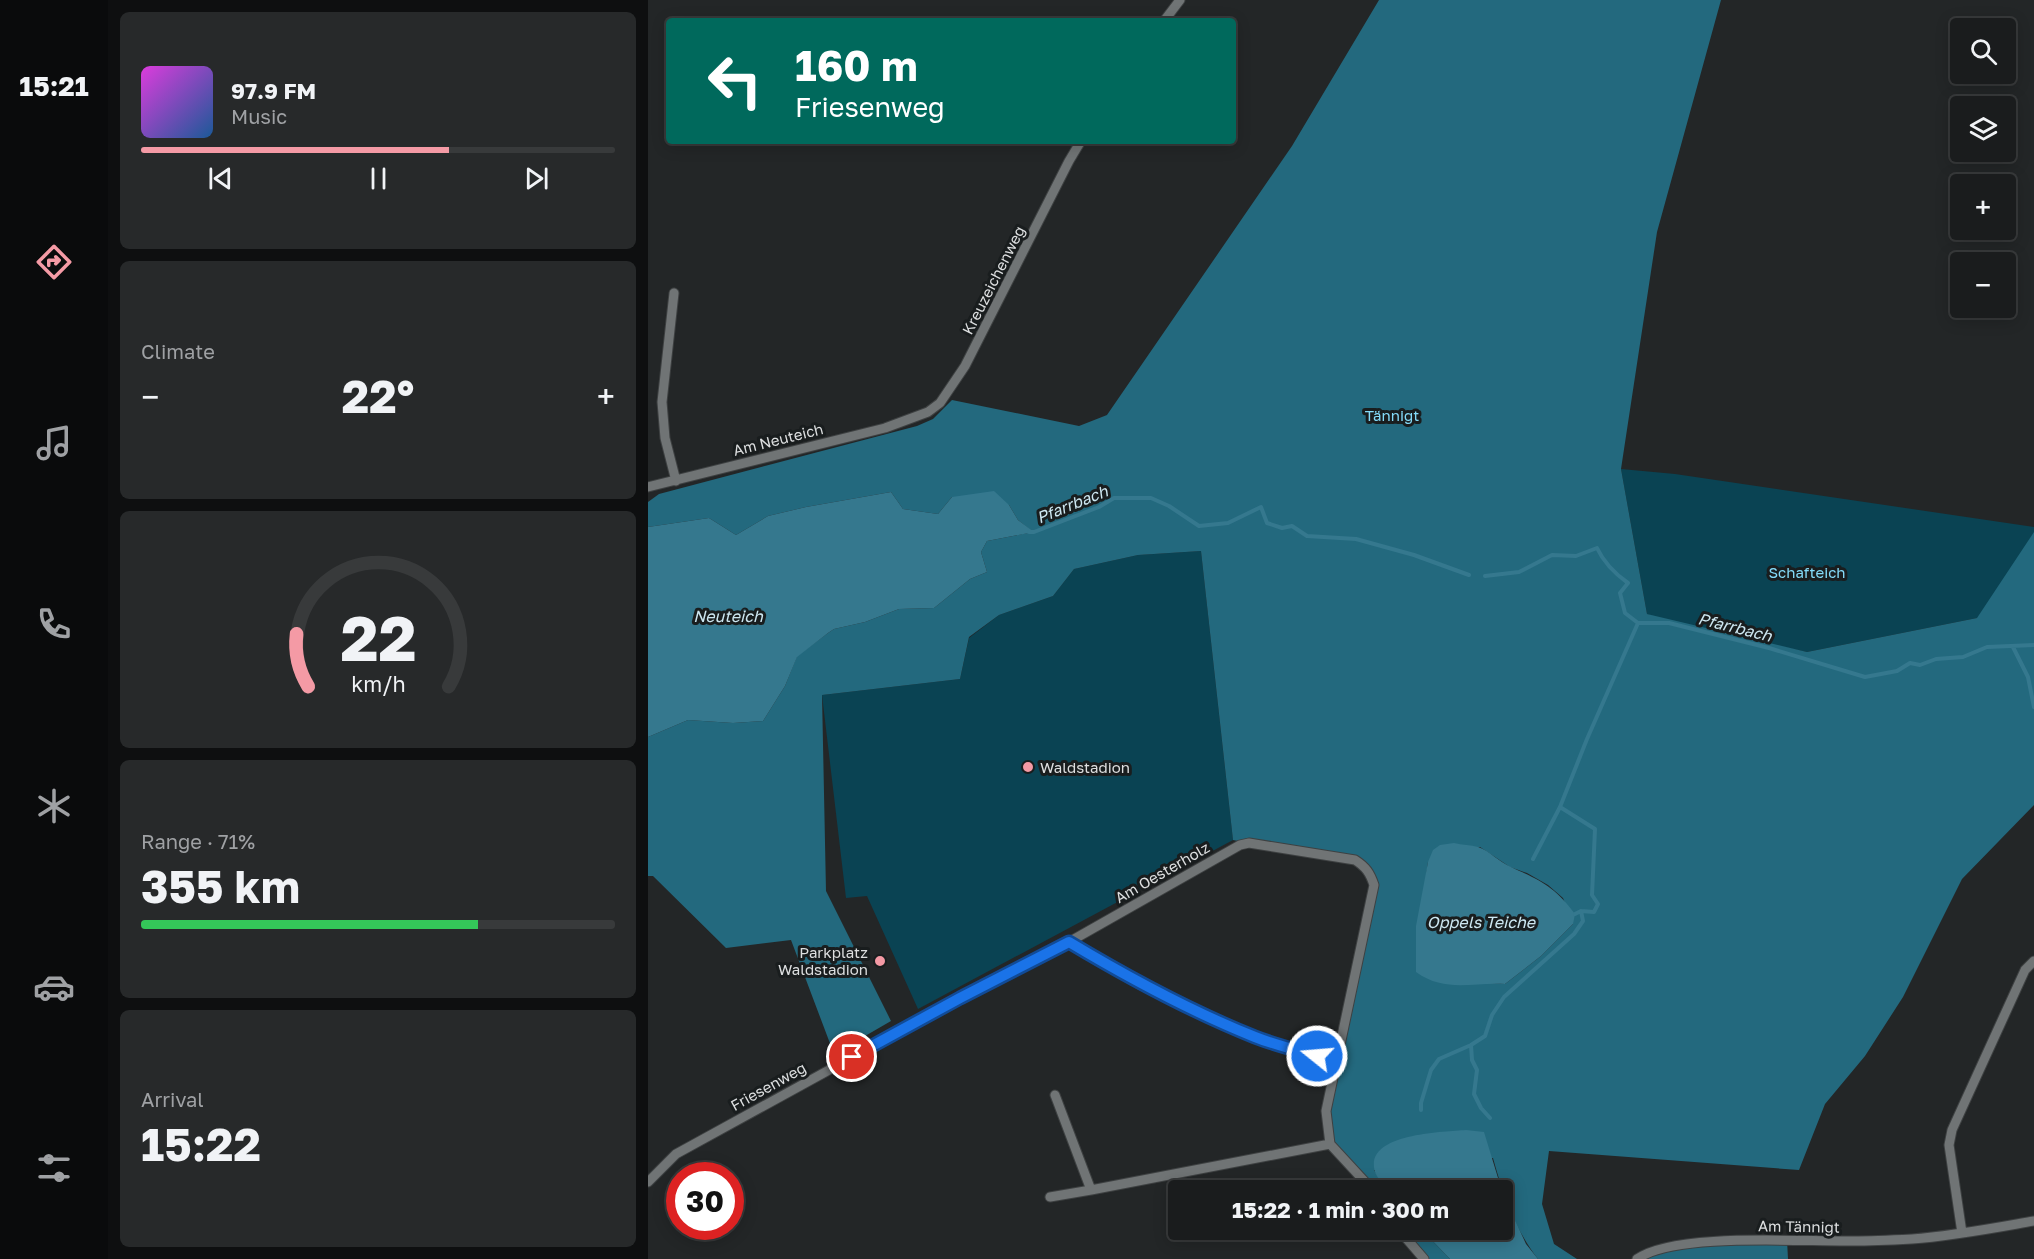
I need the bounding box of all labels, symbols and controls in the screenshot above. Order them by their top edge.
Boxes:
map controls [1950,18,2016,318]
button: search [1950,18,2016,84]
text: 160 m [795,40,918,90]
icon: left [696,42,774,120]
text: 15:21 [19,70,89,102]
text: 97.9 FM [231,77,316,104]
text: Friesenweg [795,91,945,123]
button: layers [1950,96,2016,162]
text: Music [231,104,287,128]
icon: previous [204,162,237,195]
icon: pause [362,162,395,195]
icon: next [520,162,553,195]
button: + [1950,174,2016,240]
street label: Kreuzeichenweg [958,223,1028,337]
icon: directions [33,241,75,283]
button: − [1950,252,2016,318]
text: Climate [141,339,215,363]
text: 22° [342,369,414,423]
text: − [141,377,159,416]
text: + [597,377,615,416]
park label: Tännigt [1365,406,1419,424]
street label: Am Neuteich [731,419,825,459]
icon: music [33,422,75,464]
water label: Pfarrbach [1033,480,1112,527]
park label: Schafteich [1768,563,1846,581]
text: 22 [340,600,416,675]
icon: phone [33,603,75,645]
water label: Neuteich [693,606,764,626]
water label: Pfarrbach [1696,608,1775,646]
text: km/h [351,671,405,697]
place label: Waldstadion [1040,758,1130,776]
marker: Waldstadion [1021,760,1035,774]
icon: climate [33,785,75,827]
text: Range · 71% [141,829,255,853]
street label: Am Oesterholz [1112,837,1213,906]
text: 355 km [141,859,300,913]
water label: Oppels Teiche [1427,912,1537,932]
place label: Parkplatz Waldstadion [778,943,868,978]
marker: Parkplatz Waldstadion [873,954,887,968]
icon: car [33,966,75,1008]
position arrow [1285,1024,1349,1088]
pin [826,1031,877,1082]
icon: arrive [835,1040,868,1073]
street label: Friesenweg [727,1058,809,1114]
text: Arrival [141,1087,204,1111]
text: 15:22 [141,1117,261,1171]
icon: filters [33,1147,75,1189]
speed limit sign: 30 [666,1162,744,1240]
text: 15:22 · 1 min · 300 m [1232,1196,1449,1223]
street label: Am Tännigt [1758,1216,1840,1236]

